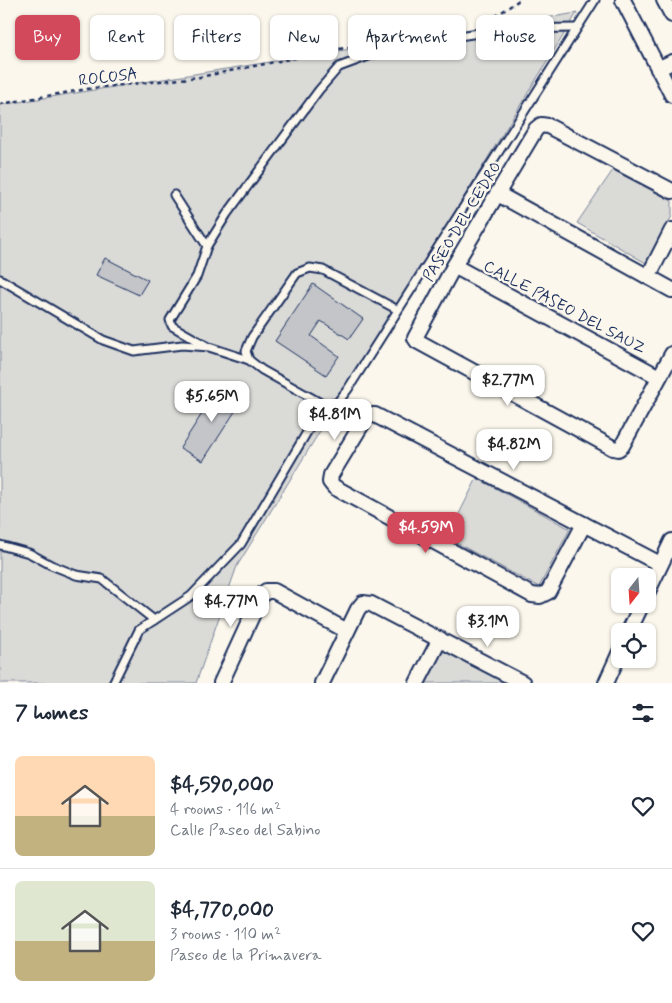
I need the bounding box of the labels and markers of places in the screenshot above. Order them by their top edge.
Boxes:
pin: $2.77M [467,364,549,407]
pin: $5.65M [171,380,253,423]
pin: $4.81M [294,398,376,441]
pin: $4.82M [473,428,555,471]
pin: $4.59M [385,512,467,554]
pin: $4.77M [190,586,272,628]
pin: $3.1M [453,606,523,648]

